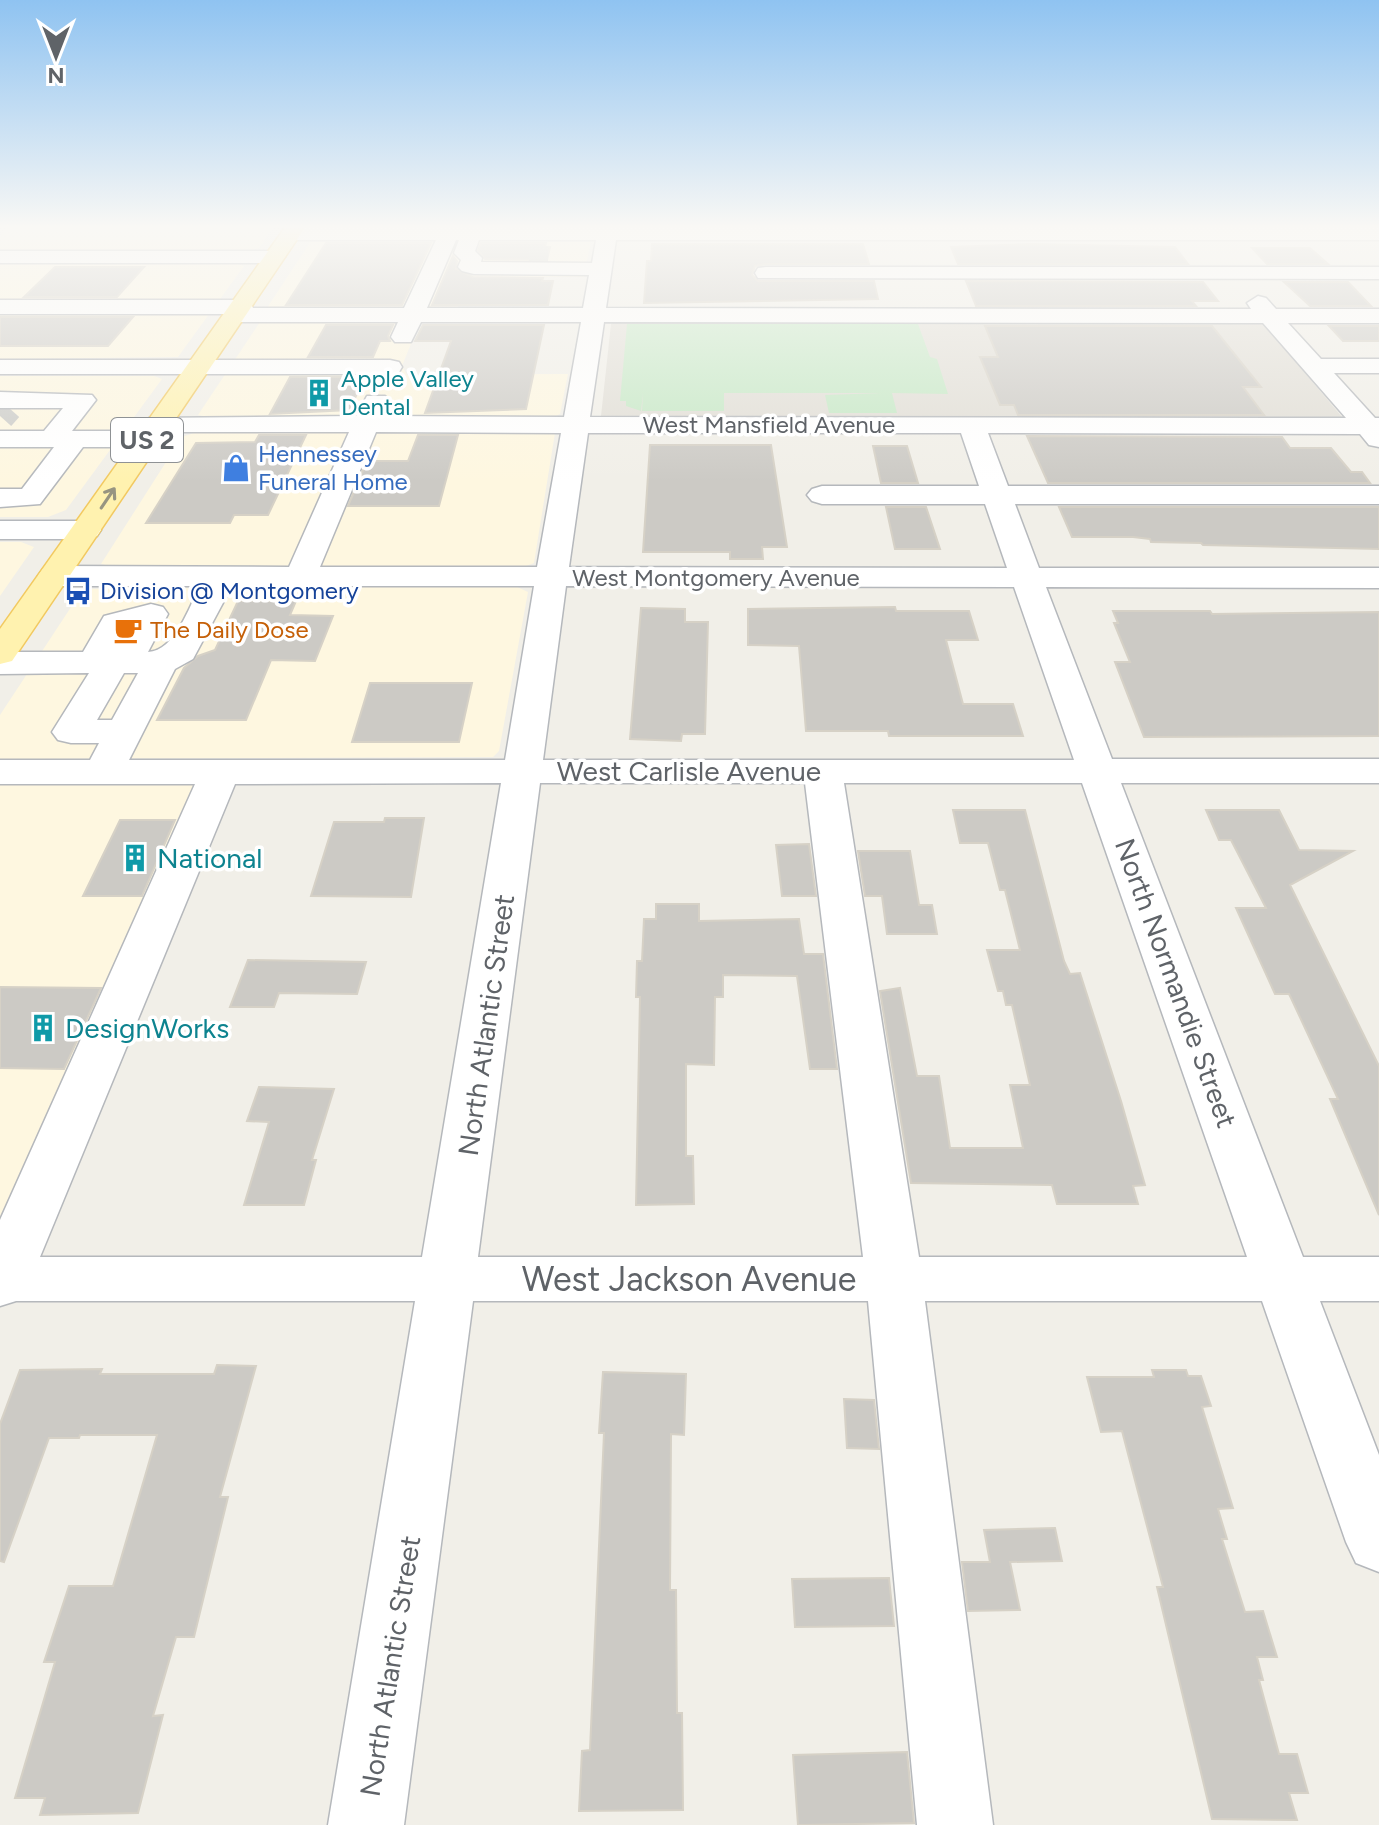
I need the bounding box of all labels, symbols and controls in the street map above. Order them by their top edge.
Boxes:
north arrow [16,16,96,96]
text: N [47,62,65,89]
place label: Apple Valley Dental [341,364,474,421]
building icon: Apple Valley Dental [304,378,334,408]
street label: West Mansfield Avenue [643,410,895,439]
road number: US 2 [111,418,183,462]
place label: Hennessey Funeral Home [258,439,408,496]
shop icon: Hennessey Funeral Home [221,453,251,483]
one-way arrow [99,487,116,509]
street label: West Montgomery Avenue [572,563,860,592]
bus stop icon: Division @ Montgomery [63,576,93,606]
place label: Division @ Montgomery [100,576,359,605]
cafe icon: The Daily Dose [113,615,143,645]
place label: The Daily Dose [150,615,309,644]
street label: West Carlisle Avenue [557,754,821,788]
street label: North Normandie Street [1108,834,1244,1132]
place label: National [157,841,262,875]
building icon: National [120,843,150,873]
street label: North Atlantic Street [451,892,521,1158]
place label: DesignWorks [65,1011,229,1045]
building icon: DesignWorks [28,1013,58,1043]
street label: West Jackson Avenue [522,1259,856,1300]
street label: North Atlantic Street [353,1533,427,1799]

